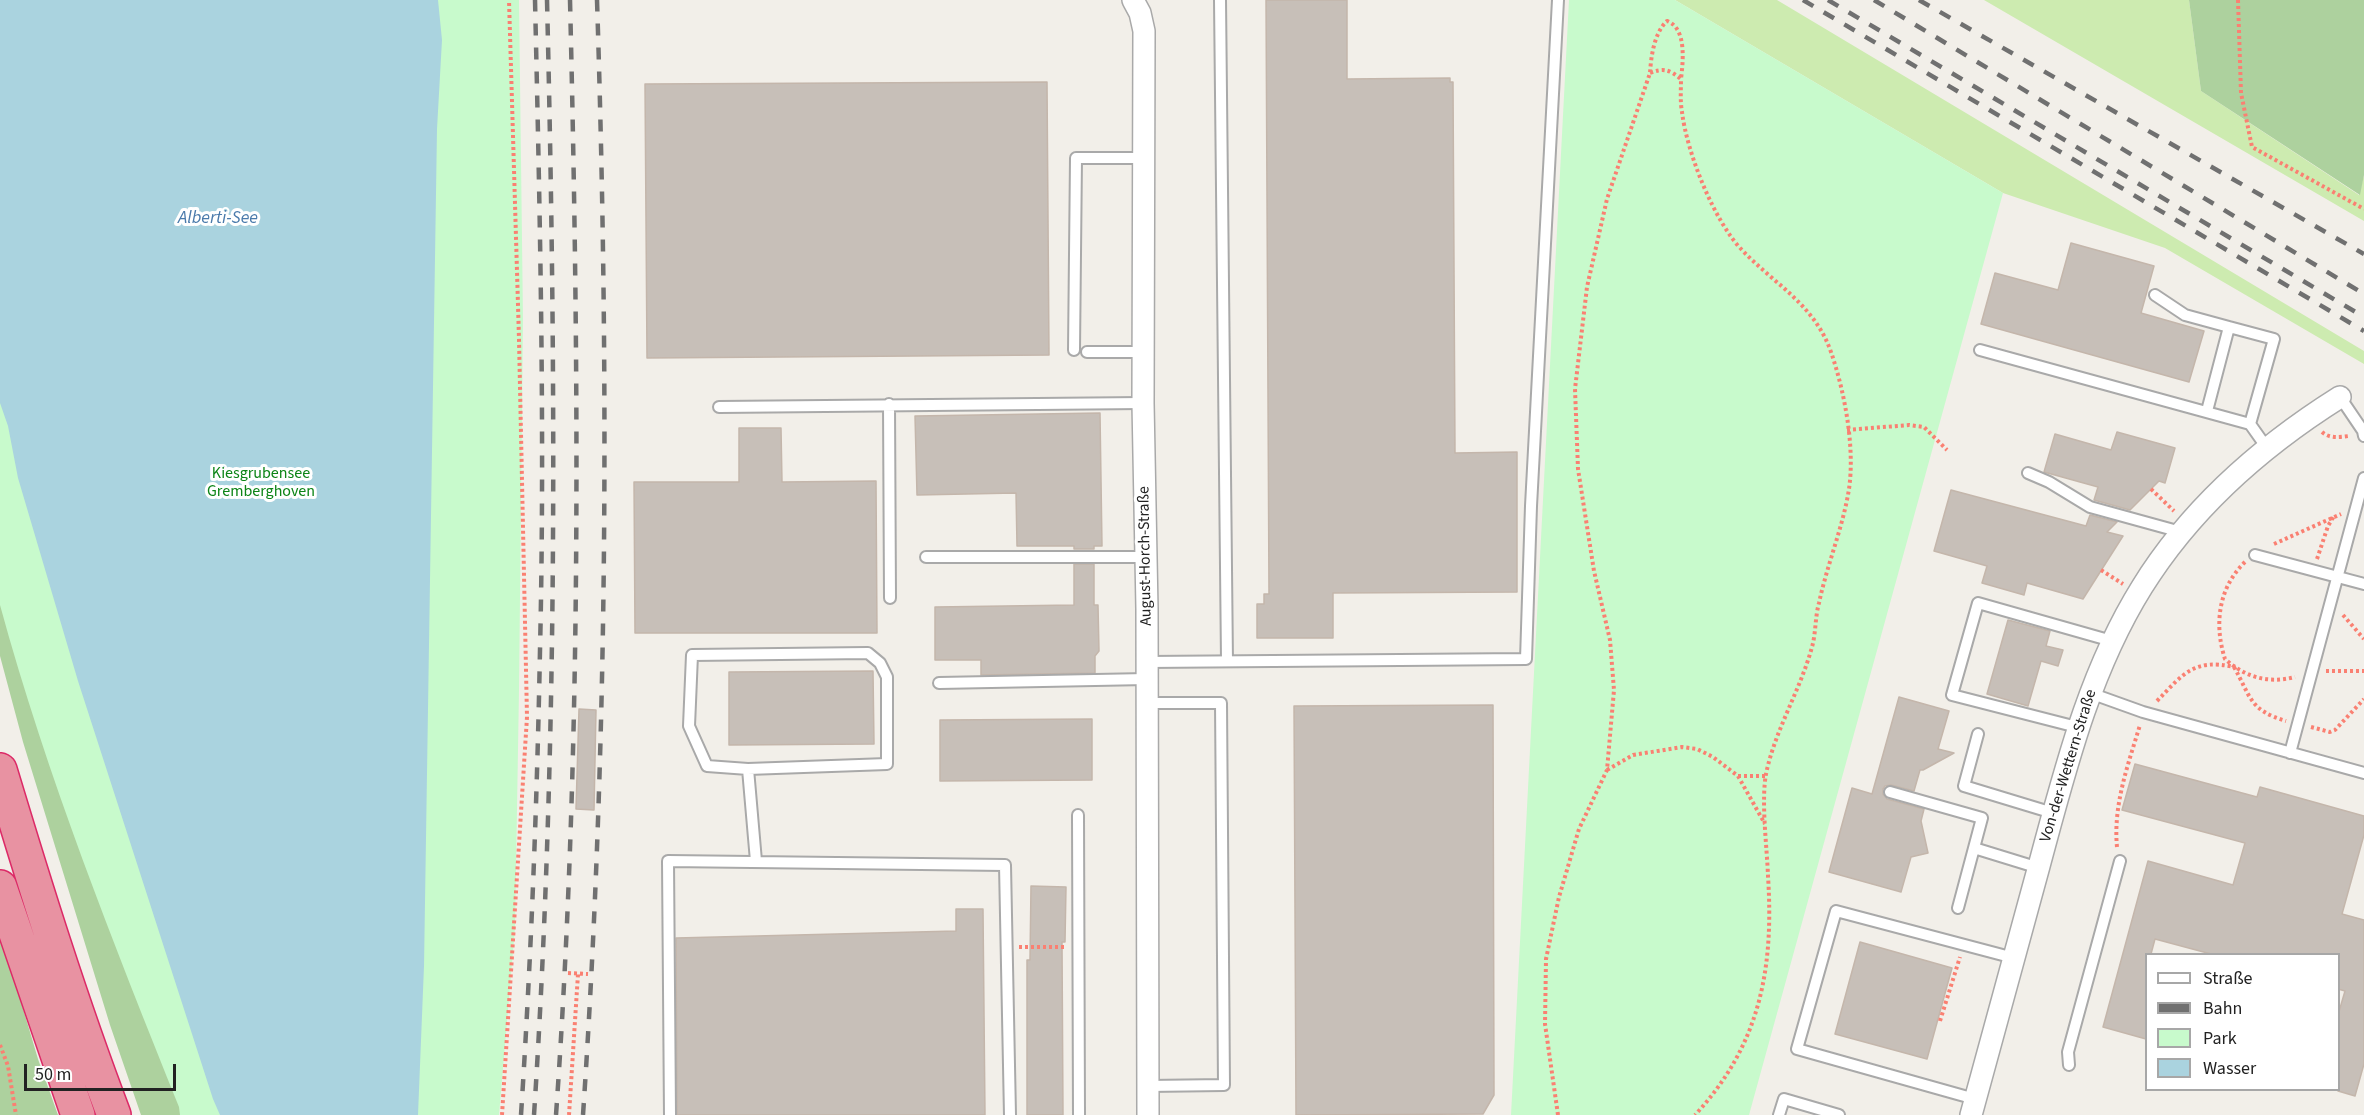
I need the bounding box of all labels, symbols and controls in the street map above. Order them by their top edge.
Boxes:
water label: Alberti-See [178,208,258,230]
park label: Kiesgrubensee Gremberghoven [207,464,315,502]
street label: August-Horch-Straße [1135,486,1157,626]
street label: Von-der-Wettern-Straße [2037,687,2101,845]
legend [2145,953,2340,1091]
text: Straße [2203,966,2252,991]
text: Bahn [2203,996,2242,1021]
text: Park [2203,1026,2237,1051]
scale bar [27,1052,178,1090]
text: Wasser [2203,1056,2256,1081]
text: 50 m [35,1062,71,1087]

